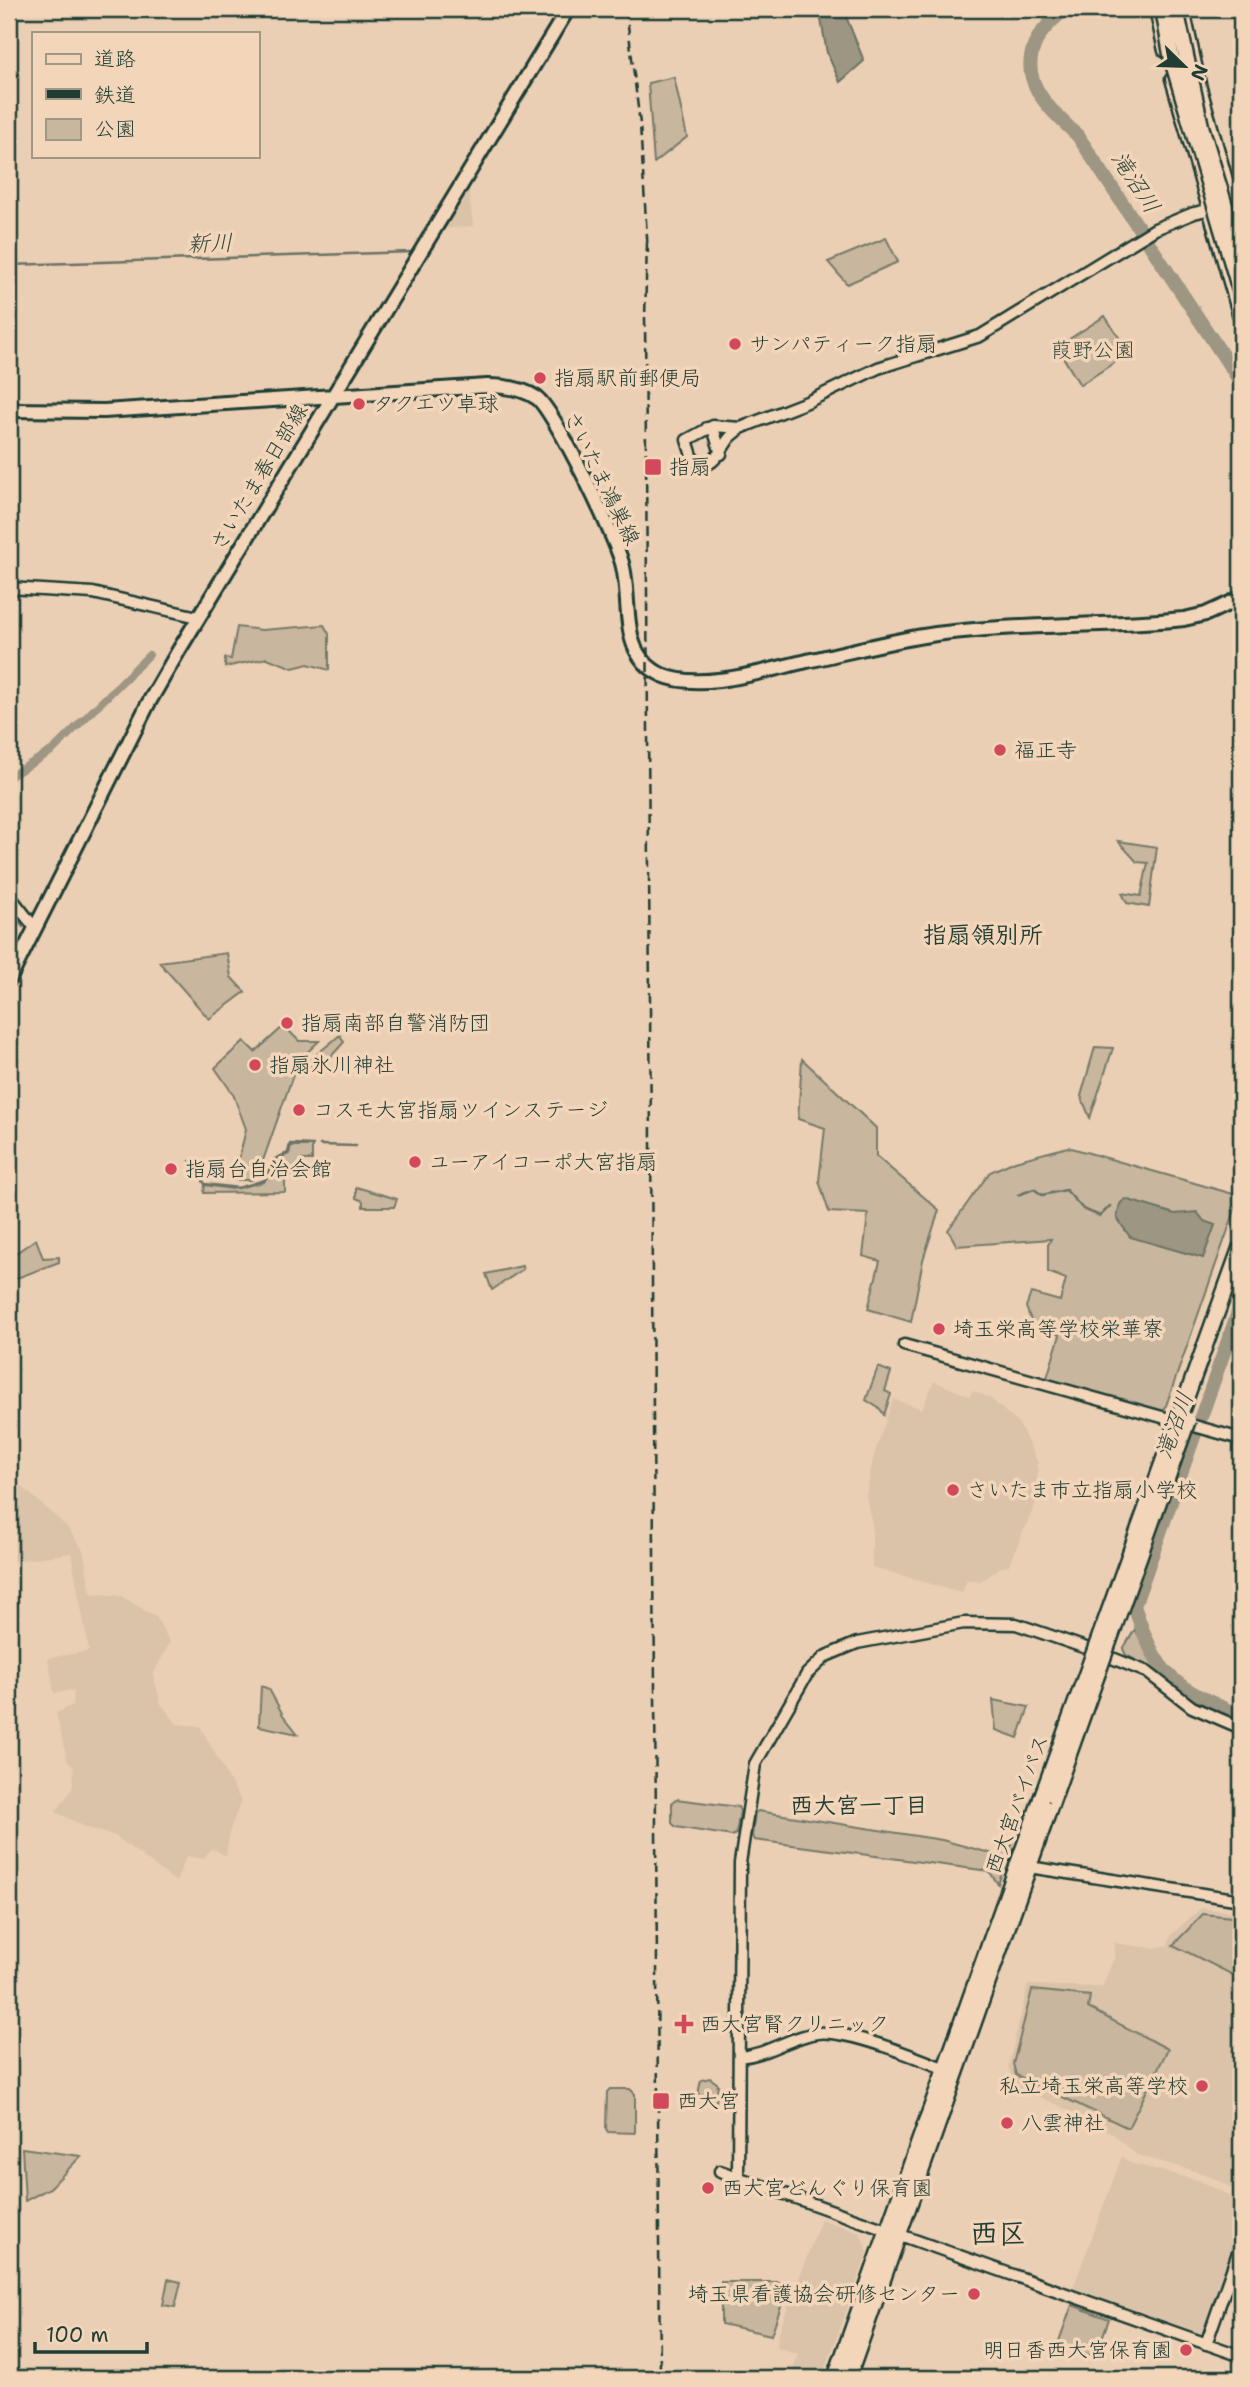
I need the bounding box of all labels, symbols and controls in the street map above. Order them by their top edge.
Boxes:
legend [32,32,259,158]
north arrow [1148,32,1218,102]
text: 道路 [94,45,136,73]
text: N [1185,61,1214,84]
text: 鉄道 [94,81,136,109]
text: 公園 [94,115,136,143]
water label: 滝沼川 [1105,145,1167,219]
water label: 新川 [186,227,234,259]
place label: サンパティーク指扇 [749,330,937,358]
marker: サンパティーク指扇 [727,336,743,352]
park label: 葭野公園 [1051,336,1135,364]
place label: 指扇駅前郵便局 [554,364,701,392]
marker: 指扇駅前郵便局 [532,370,548,386]
place label: タクエツ卓球 [373,390,499,418]
marker: タクエツ卓球 [351,396,367,412]
street label: さいたま春日部線 [204,398,314,556]
street label: さいたま鴻巣線 [557,406,647,550]
place label: 指扇 [669,453,711,481]
marker: 指扇 [643,457,663,477]
place label: 福正寺 [1014,736,1077,764]
marker: 福正寺 [992,742,1008,758]
district label: 指扇領別所 [923,919,1043,951]
place label: 指扇南部自警消防団 [301,1009,490,1037]
marker: 指扇南部自警消防団 [279,1015,295,1031]
place label: 指扇氷川神社 [269,1051,395,1079]
marker: 指扇氷川神社 [247,1057,263,1073]
place label: コスモ大宮指扇ツインステージ [313,1096,608,1124]
marker: コスモ大宮指扇ツインステージ [291,1102,307,1118]
place label: ユーアイコーポ大宮指扇 [429,1148,657,1176]
marker: ユーアイコーポ大宮指扇 [407,1154,423,1170]
place label: 指扇台自治会館 [185,1155,332,1183]
marker: 指扇台自治会館 [163,1161,179,1177]
place label: 埼玉栄高等学校栄華寮 [953,1315,1163,1343]
marker: 埼玉栄高等学校栄華寮 [931,1321,947,1337]
water label: 滝沼川 [1148,1387,1200,1463]
place label: さいたま市立指扇小学校 [967,1476,1197,1504]
marker: さいたま市立指扇小学校 [945,1482,961,1498]
street label: 西大宮バイパス [979,1730,1055,1878]
district label: 西大宮一丁目 [790,1790,928,1820]
place label: 西大宮腎クリニック [700,2010,889,2038]
marker: 西大宮腎クリニック [674,2014,694,2034]
place label: 私立埼玉栄高等学校 [999,2072,1188,2100]
marker: 私立埼玉栄高等学校 [1194,2078,1210,2094]
place label: 西大宮 [677,2087,740,2115]
marker: 西大宮 [651,2091,671,2111]
place label: 八雲神社 [1021,2109,1105,2137]
marker: 八雲神社 [999,2115,1015,2131]
place label: 西大宮どんぐり保育園 [722,2174,932,2202]
marker: 西大宮どんぐり保育園 [700,2180,716,2196]
district label: 西区 [970,2214,1026,2252]
place label: 埼玉県看護協会研修センター [688,2280,960,2308]
marker: 埼玉県看護協会研修センター [966,2286,982,2302]
scale bar [35,2310,147,2354]
text: 100 m [46,2321,109,2349]
place label: 明日香西大宮保育園 [983,2336,1172,2364]
marker: 明日香西大宮保育園 [1178,2342,1194,2358]

